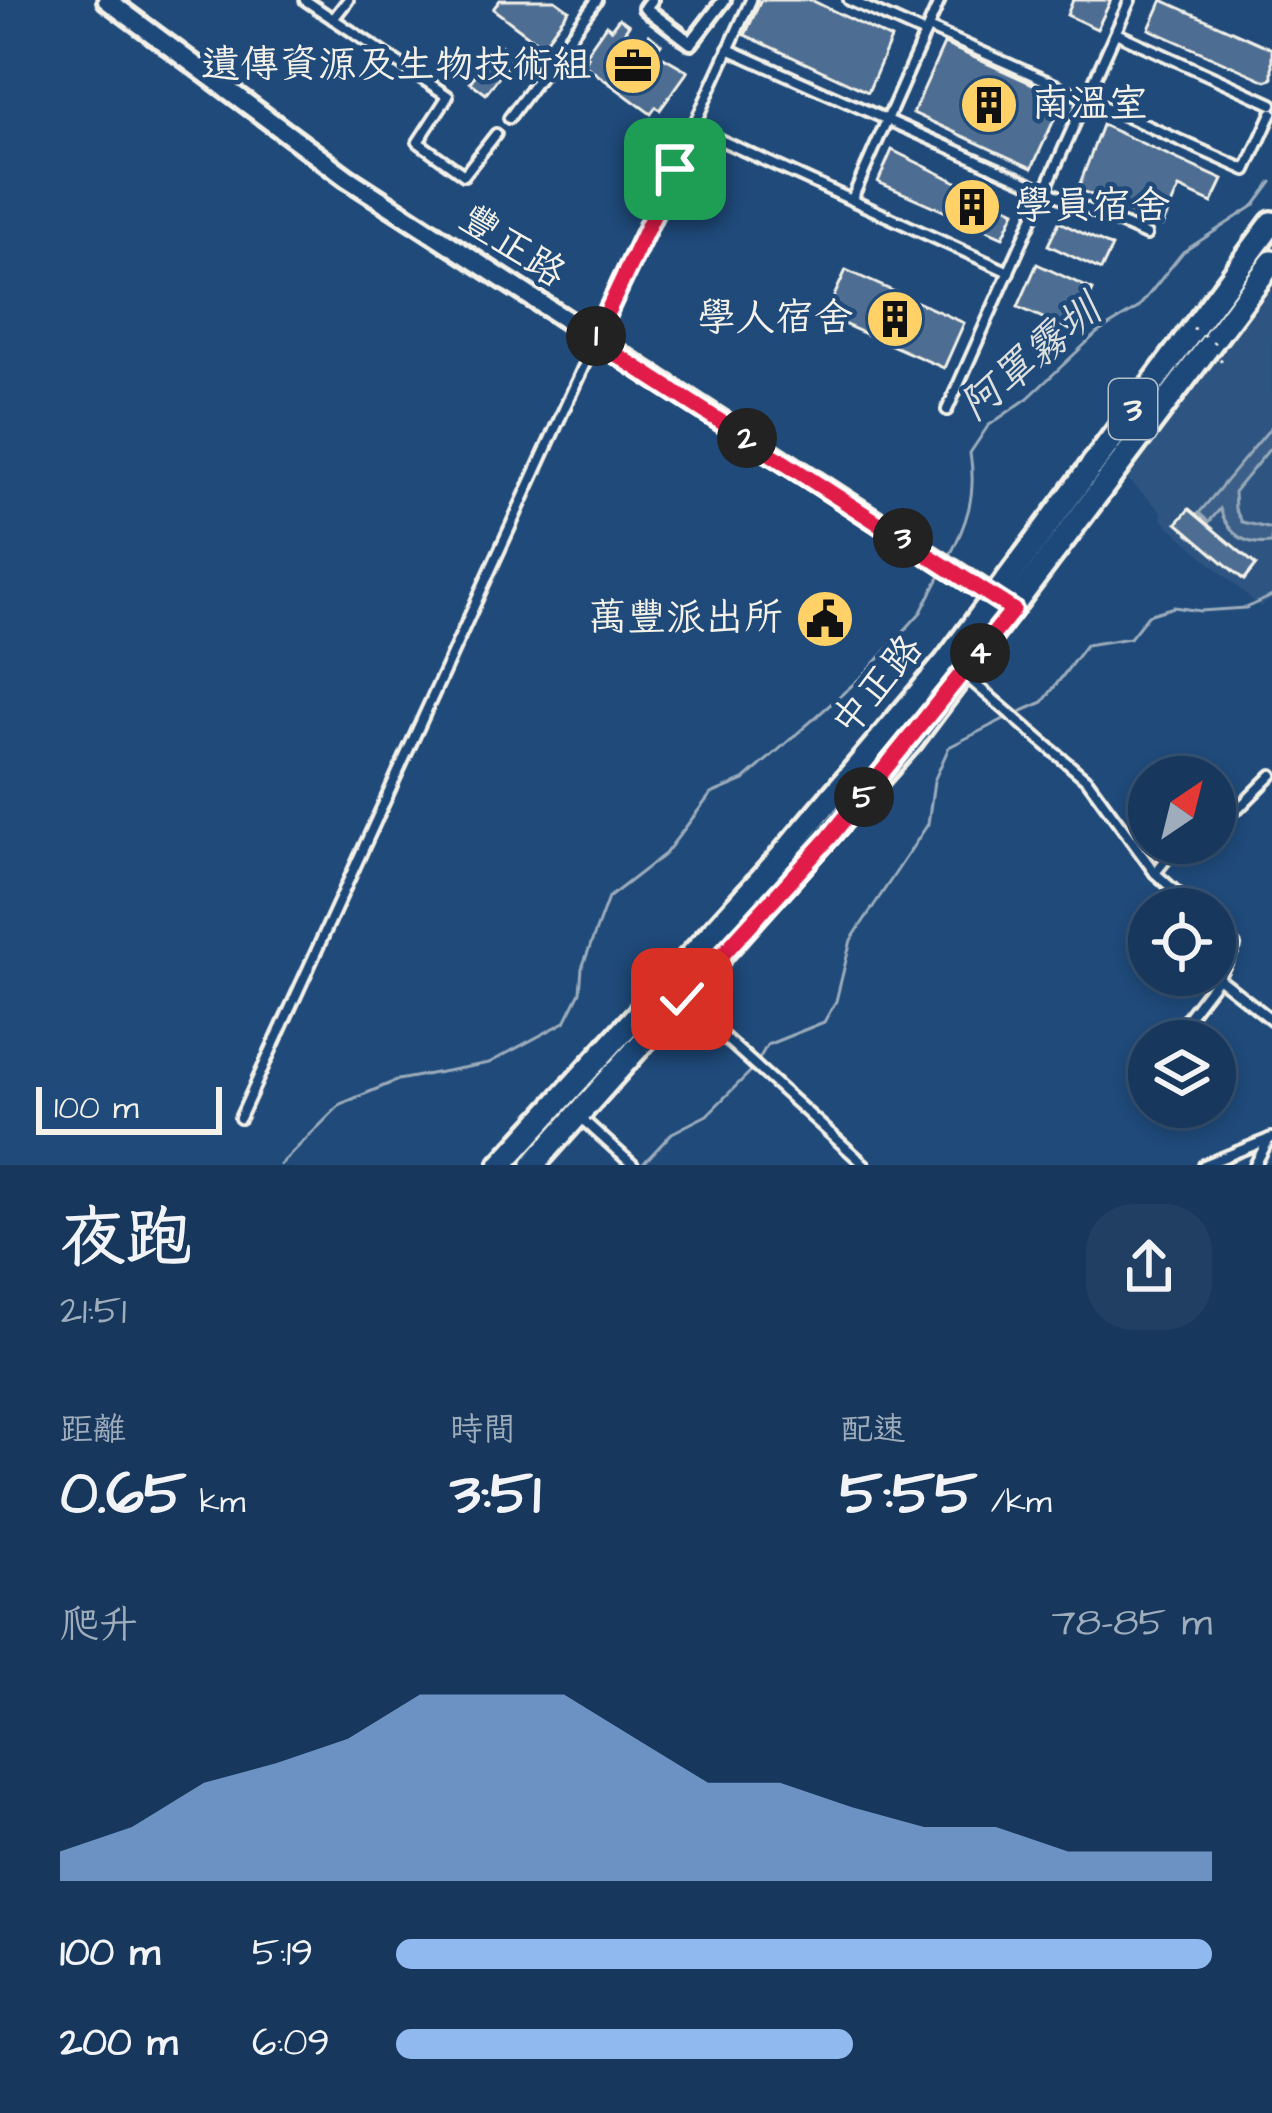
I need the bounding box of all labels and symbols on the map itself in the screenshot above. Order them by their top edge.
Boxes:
office icon: 遺傳資源及生物技術組 [602,35,664,97]
place label: 遺傳資源及生物技術組 [201,39,591,93]
building icon: 南溫室 [958,74,1020,136]
place label: 南溫室 [1031,78,1148,132]
pin [624,118,726,220]
building icon: 學員宿舍 [941,176,1003,238]
place label: 學員宿舍 [1014,180,1170,234]
street label: 豐正路 [448,192,576,302]
water label: 阿罩霧圳 [948,280,1117,435]
building icon: 學人宿舍 [864,288,926,350]
place label: 學人宿舍 [697,292,853,346]
pin: 1 [566,306,626,366]
road number: 3 [1109,379,1157,439]
pin: 2 [717,408,777,468]
pin: 3 [873,508,933,568]
public building icon: 萬豐派出所 [794,588,856,650]
place label: 萬豐派出所 [588,592,783,646]
pin: 4 [950,623,1010,683]
street label: 中正路 [820,624,936,748]
north arrow [1128,756,1236,864]
pin: 5 [834,767,894,827]
pin [631,948,733,1050]
scale bar [36,1081,222,1134]

